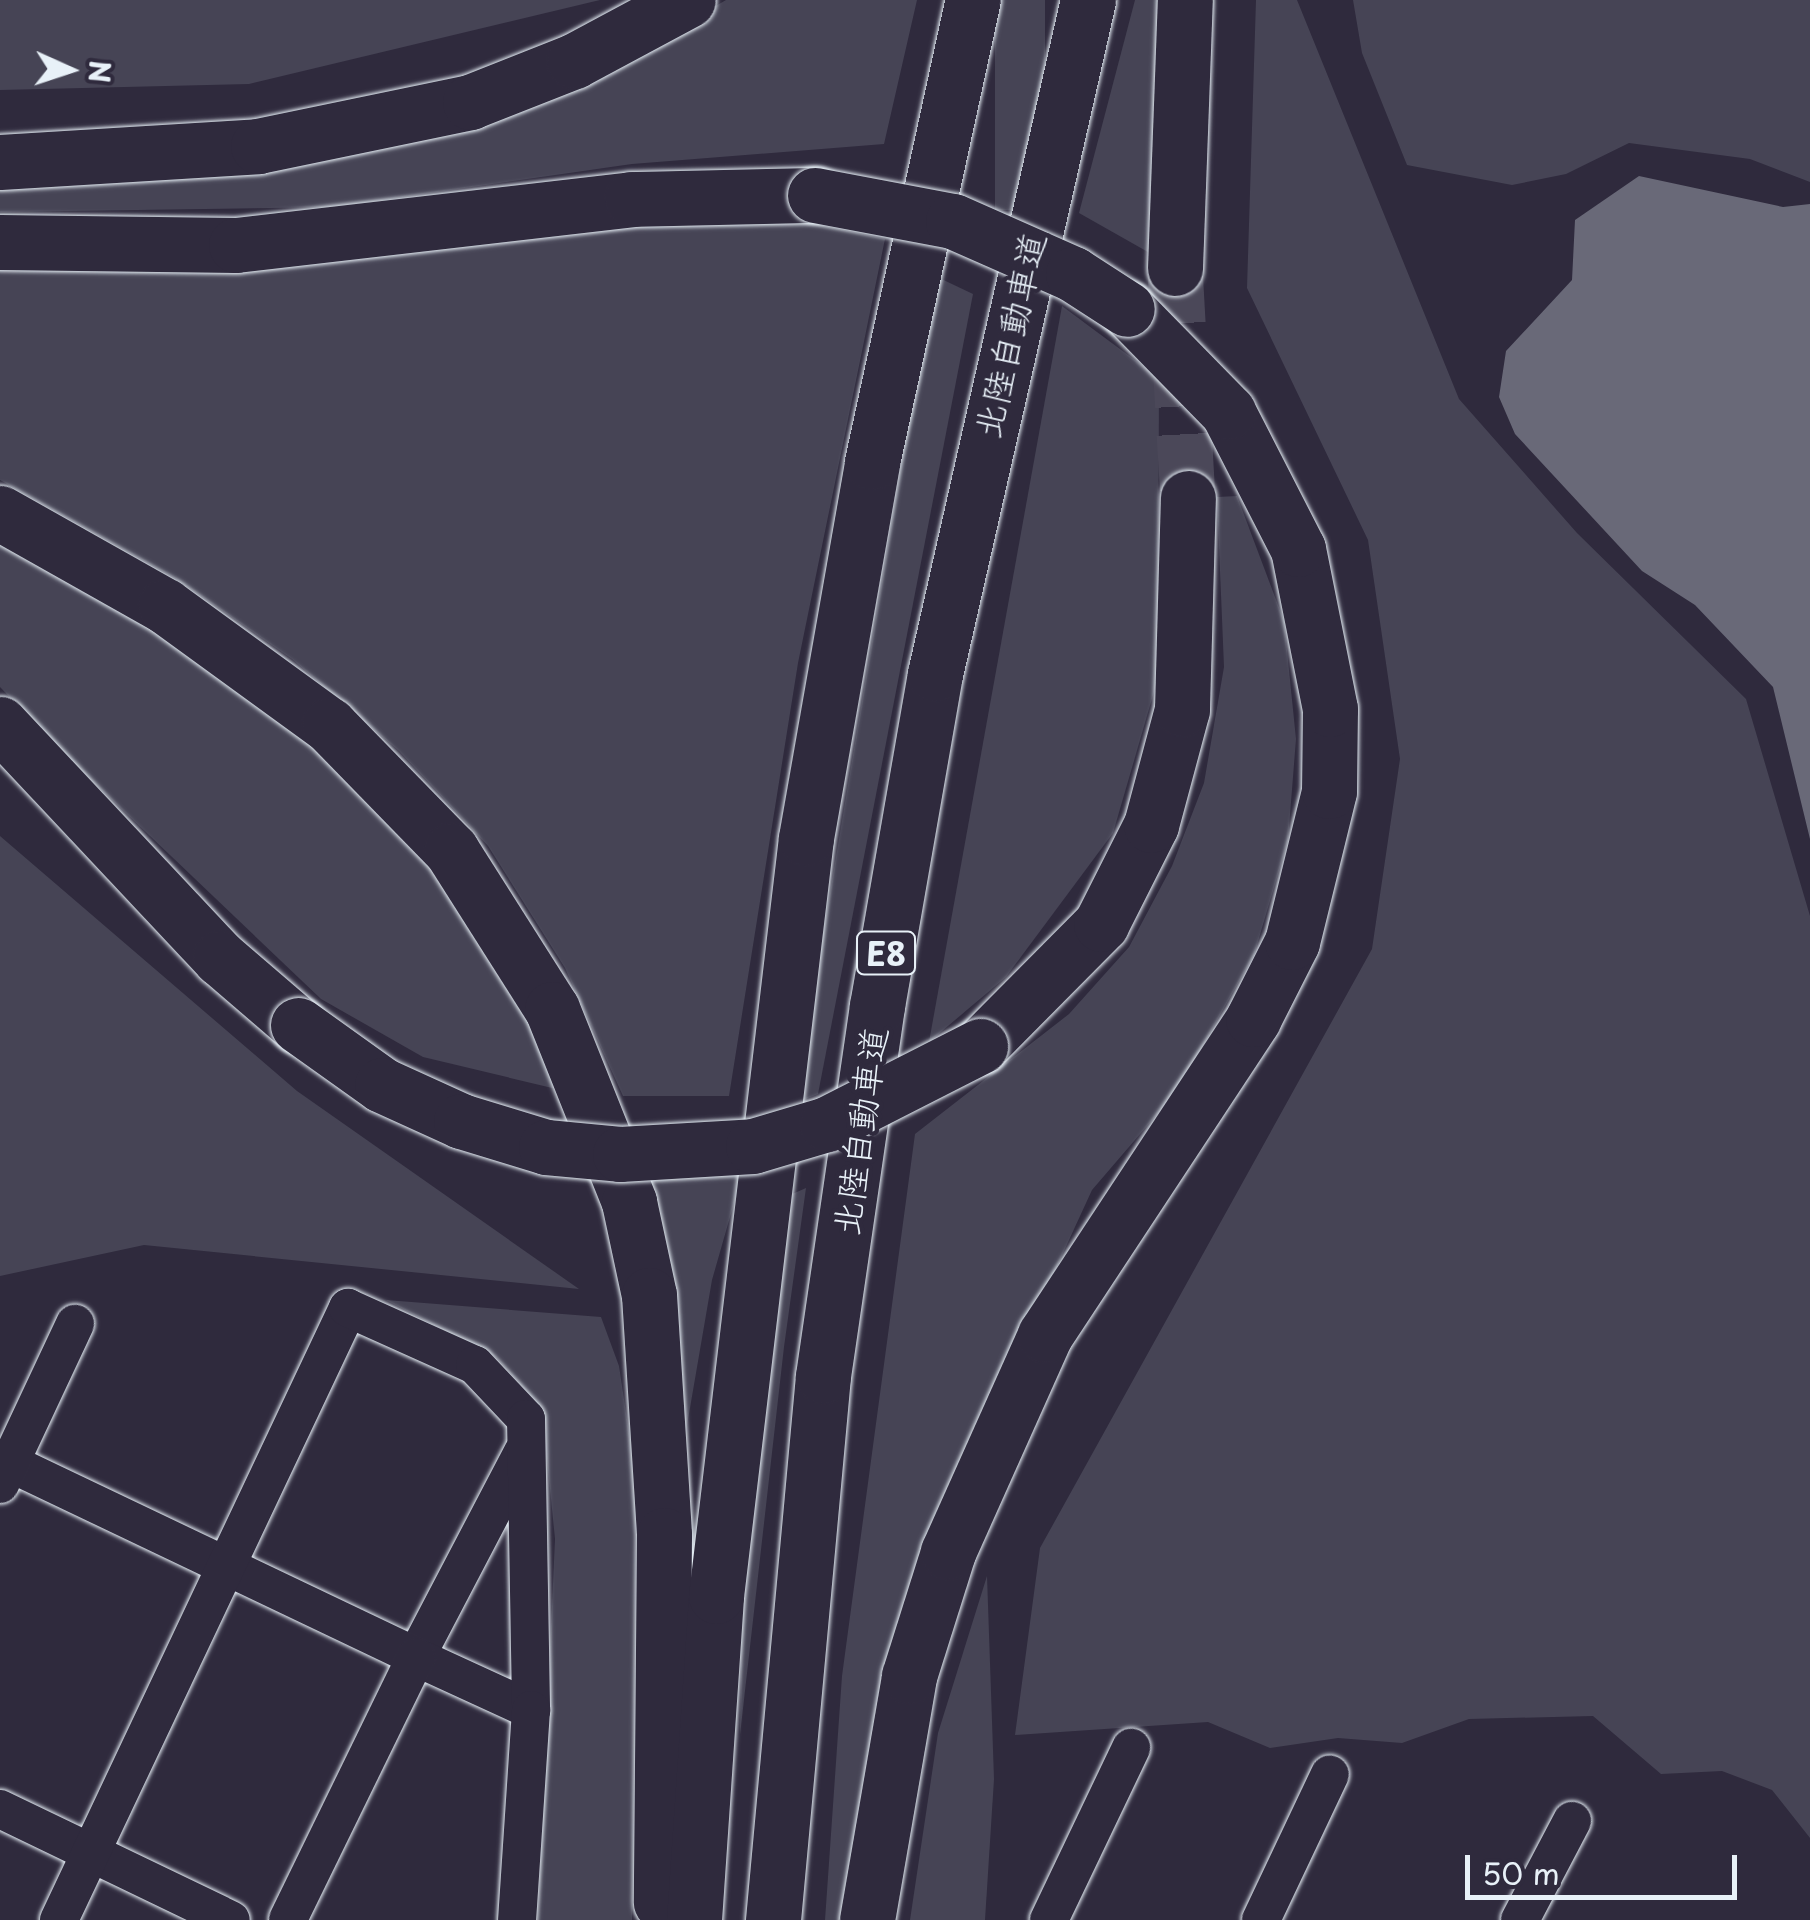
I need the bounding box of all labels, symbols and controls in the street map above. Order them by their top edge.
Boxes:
north arrow [20,20,120,120]
text: N [78,59,123,84]
street label: 北陸自動車道 [965,228,1053,442]
road number: E8 [856,926,916,980]
street label: 北陸自動車道 [824,1024,894,1238]
scale bar [1470,1835,1742,1897]
text: 50 m [1482,1850,1560,1895]

